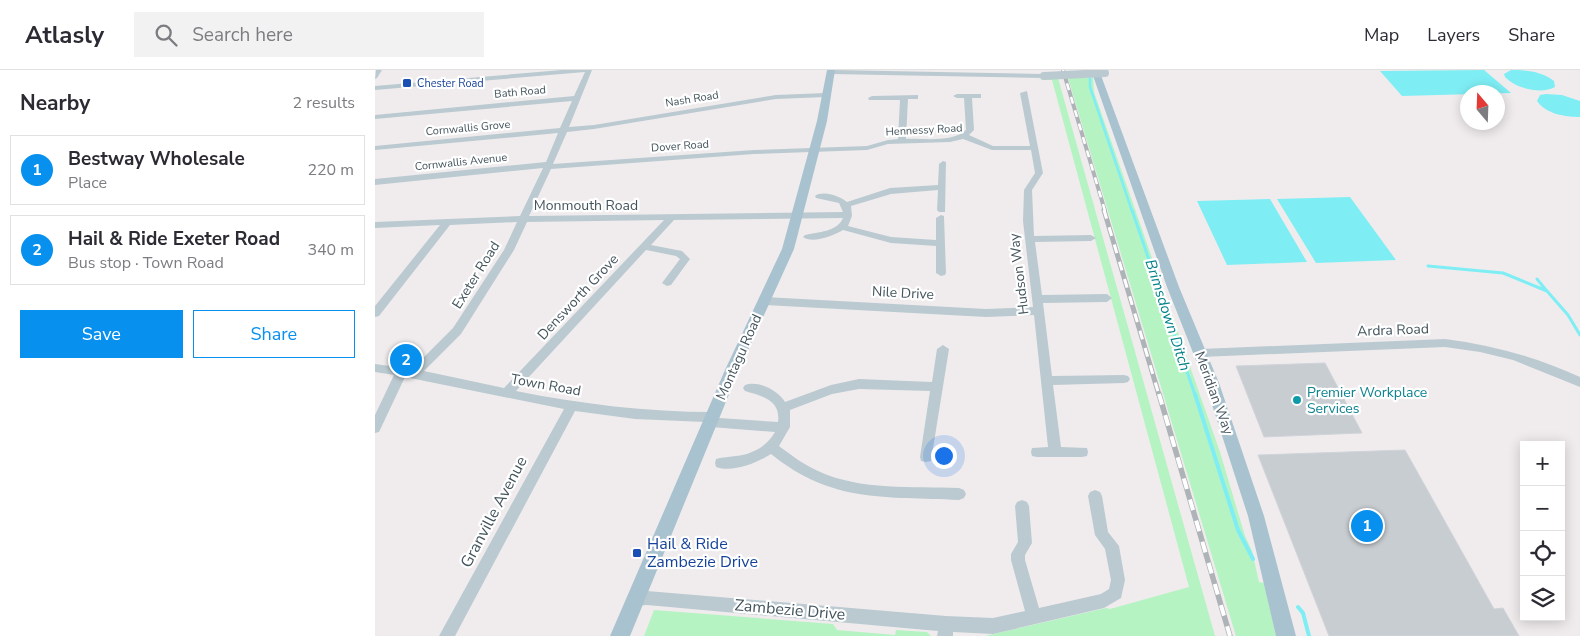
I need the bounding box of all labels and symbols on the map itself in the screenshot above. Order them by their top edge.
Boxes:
place label: Chester Road [417,76,484,91]
marker: Chester Road [401,77,413,89]
street label: Bath Road [494,82,546,102]
north arrow [1460,85,1505,130]
street label: Nash Road [664,87,720,111]
street label: Cornwallis Grove [425,117,511,139]
street label: Hennessy Road [885,120,963,140]
street label: Dover Road [651,136,709,156]
street label: Cornwallis Avenue [414,150,508,174]
street label: Monmouth Road [534,196,638,215]
street label: Hudson Way [1004,231,1033,316]
street label: Exeter Road [448,238,504,312]
street label: Densworth Grove [533,250,623,344]
water label: Brimsdown Ditch [1141,257,1195,373]
street label: Nile Drive [872,282,934,304]
street label: Montagu Road [712,311,766,403]
street label: Ardra Road [1357,319,1429,341]
pin: 2 [390,341,422,379]
street label: Meridian Way [1190,349,1238,438]
street label: Town Road [509,369,583,401]
place label: Premier Workplace Services [1307,383,1427,418]
marker: Premier Workplace Services [1291,394,1303,406]
your location [931,443,957,469]
street label: Granville Avenue [455,452,533,572]
pin: 1 [1351,507,1383,545]
place label: Hail & Ride Zambezie Drive [647,533,758,573]
marker: Hail & Ride Zambezie Drive [631,547,643,559]
street label: Zambezie Drive [734,594,846,626]

